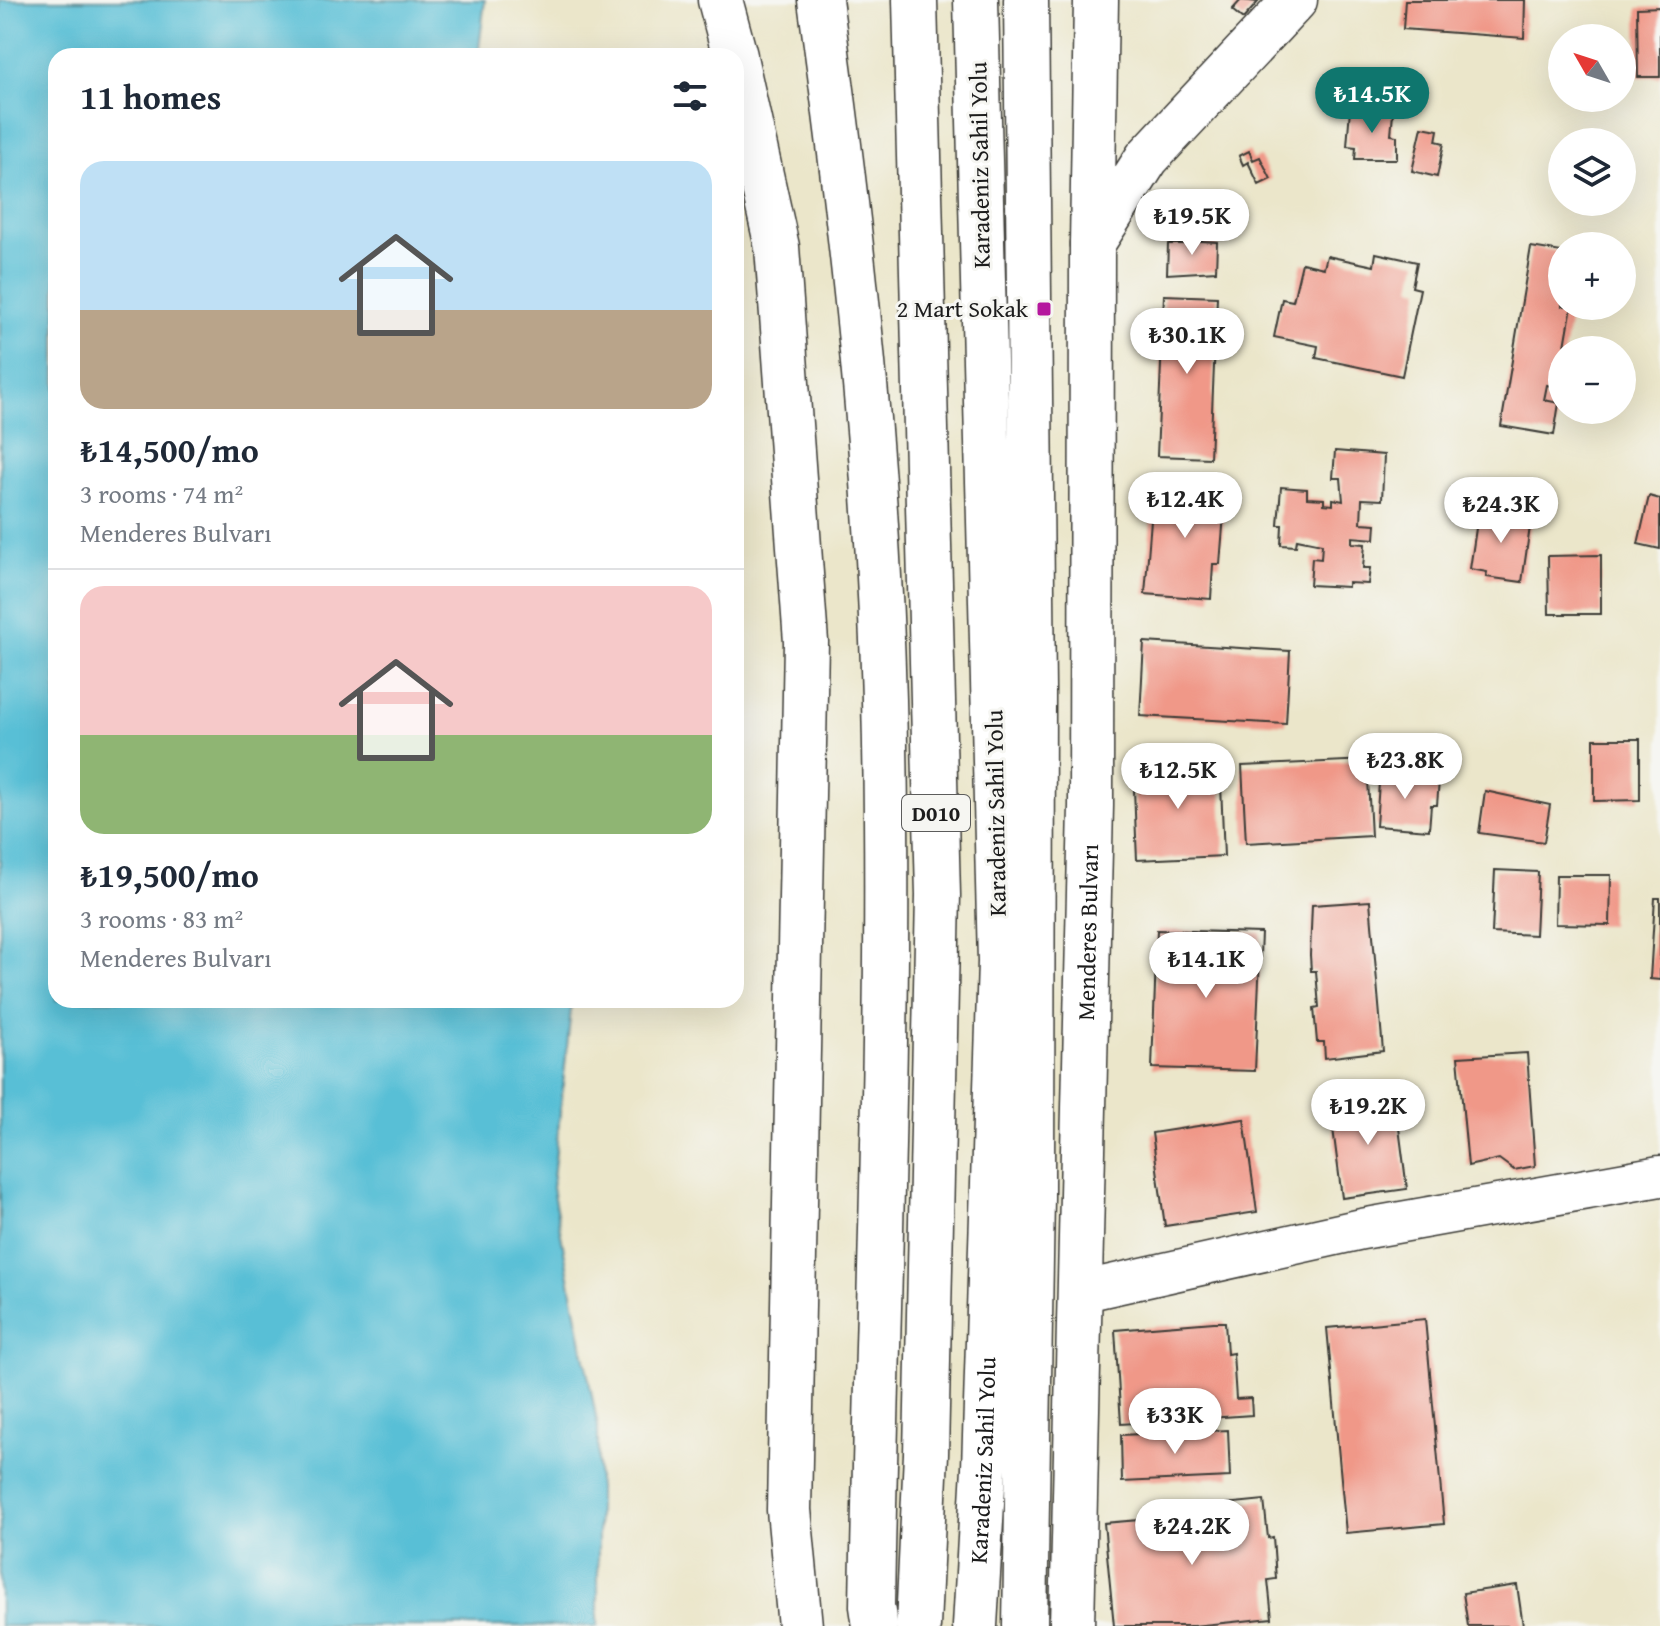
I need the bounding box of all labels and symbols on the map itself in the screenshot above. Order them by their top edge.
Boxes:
north arrow [1548,24,1636,112]
street label: Karadeniz Sahil Yolu [960,61,999,269]
pin: ₺14.5K [1307,67,1437,135]
pin: ₺19.5K [1127,189,1257,257]
place label: 2 Mart Sokak [897,291,1029,326]
marker: 2 Mart Sokak [1035,300,1053,318]
pin: ₺30.1K [1122,308,1252,376]
pin: ₺12.4K [1120,472,1250,540]
pin: ₺24.3K [1436,477,1566,545]
street label: Karadeniz Sahil Yolu [976,709,1015,917]
pin: ₺23.8K [1340,733,1470,801]
pin: ₺12.5K [1113,743,1243,811]
road number: D010 [902,795,970,831]
street label: Menderes Bulvarı [1068,843,1107,1021]
pin: ₺14.1K [1141,932,1271,1000]
pin: ₺19.2K [1303,1079,1433,1147]
street label: Karadeniz Sahil Yolu [961,1356,1005,1565]
pin: ₺33K [1128,1388,1222,1456]
pin: ₺24.2K [1127,1499,1257,1567]

